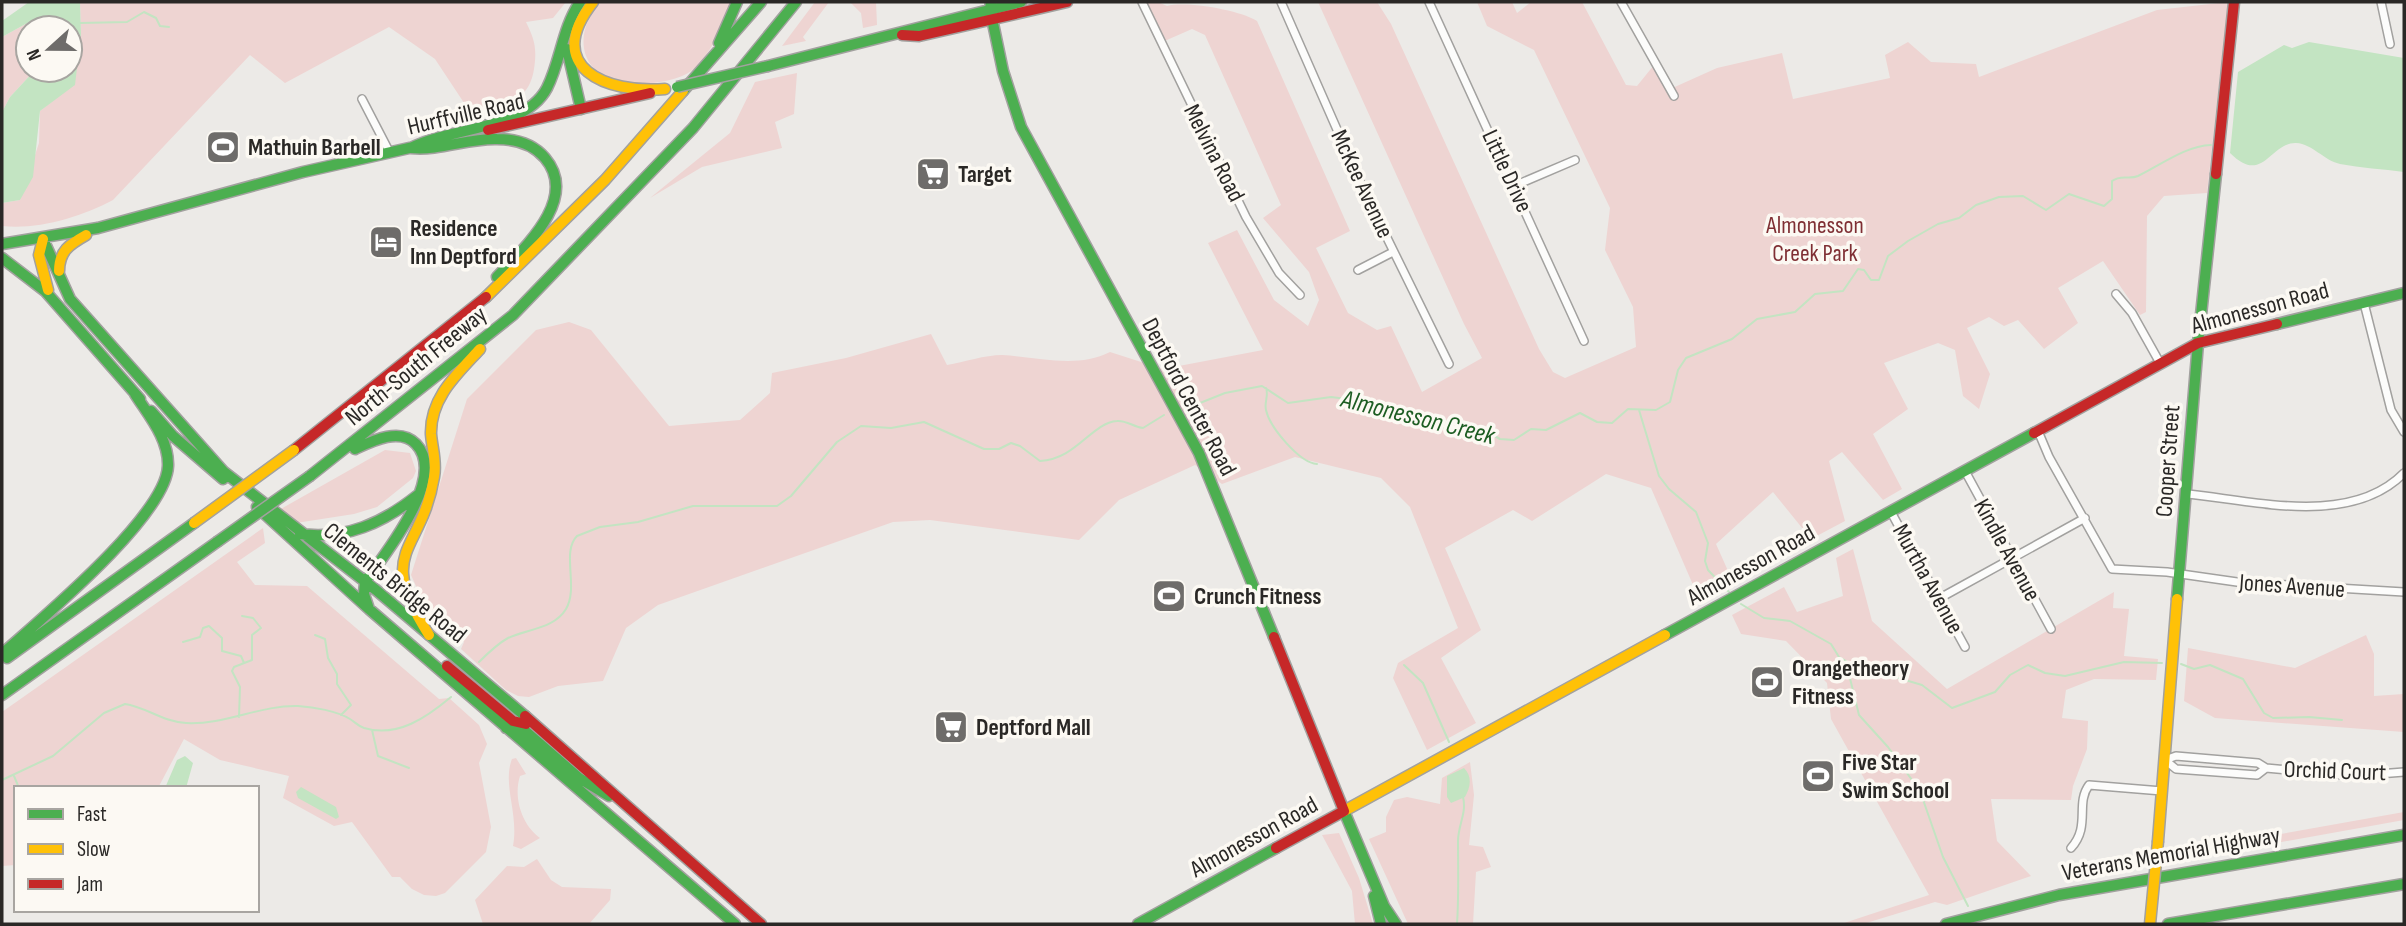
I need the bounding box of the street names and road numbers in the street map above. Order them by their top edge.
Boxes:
street label: Hurffville Road [405,86,527,142]
street label: Melvina Road [1177,99,1251,207]
street label: McKee Avenue [1324,125,1400,243]
street label: Little Drive [1475,125,1539,217]
street label: Almonesson Road [2187,276,2332,341]
street label: North-South Freeway [339,300,493,432]
street label: Deptford Center Road [1135,313,1243,481]
street label: Cooper Street [2150,404,2186,518]
street label: Kindle Avenue [1967,494,2047,606]
street label: Clements Bridge Road [318,516,472,650]
street label: Almonesson Road [1681,518,1820,612]
street label: Murtha Avenue [1886,519,1970,639]
street label: Jones Avenue [2237,568,2346,604]
street label: Orchid Court [2283,755,2387,787]
street label: Almonesson Road [1184,790,1323,884]
street label: Veterans Memorial Highway [2060,821,2282,887]

